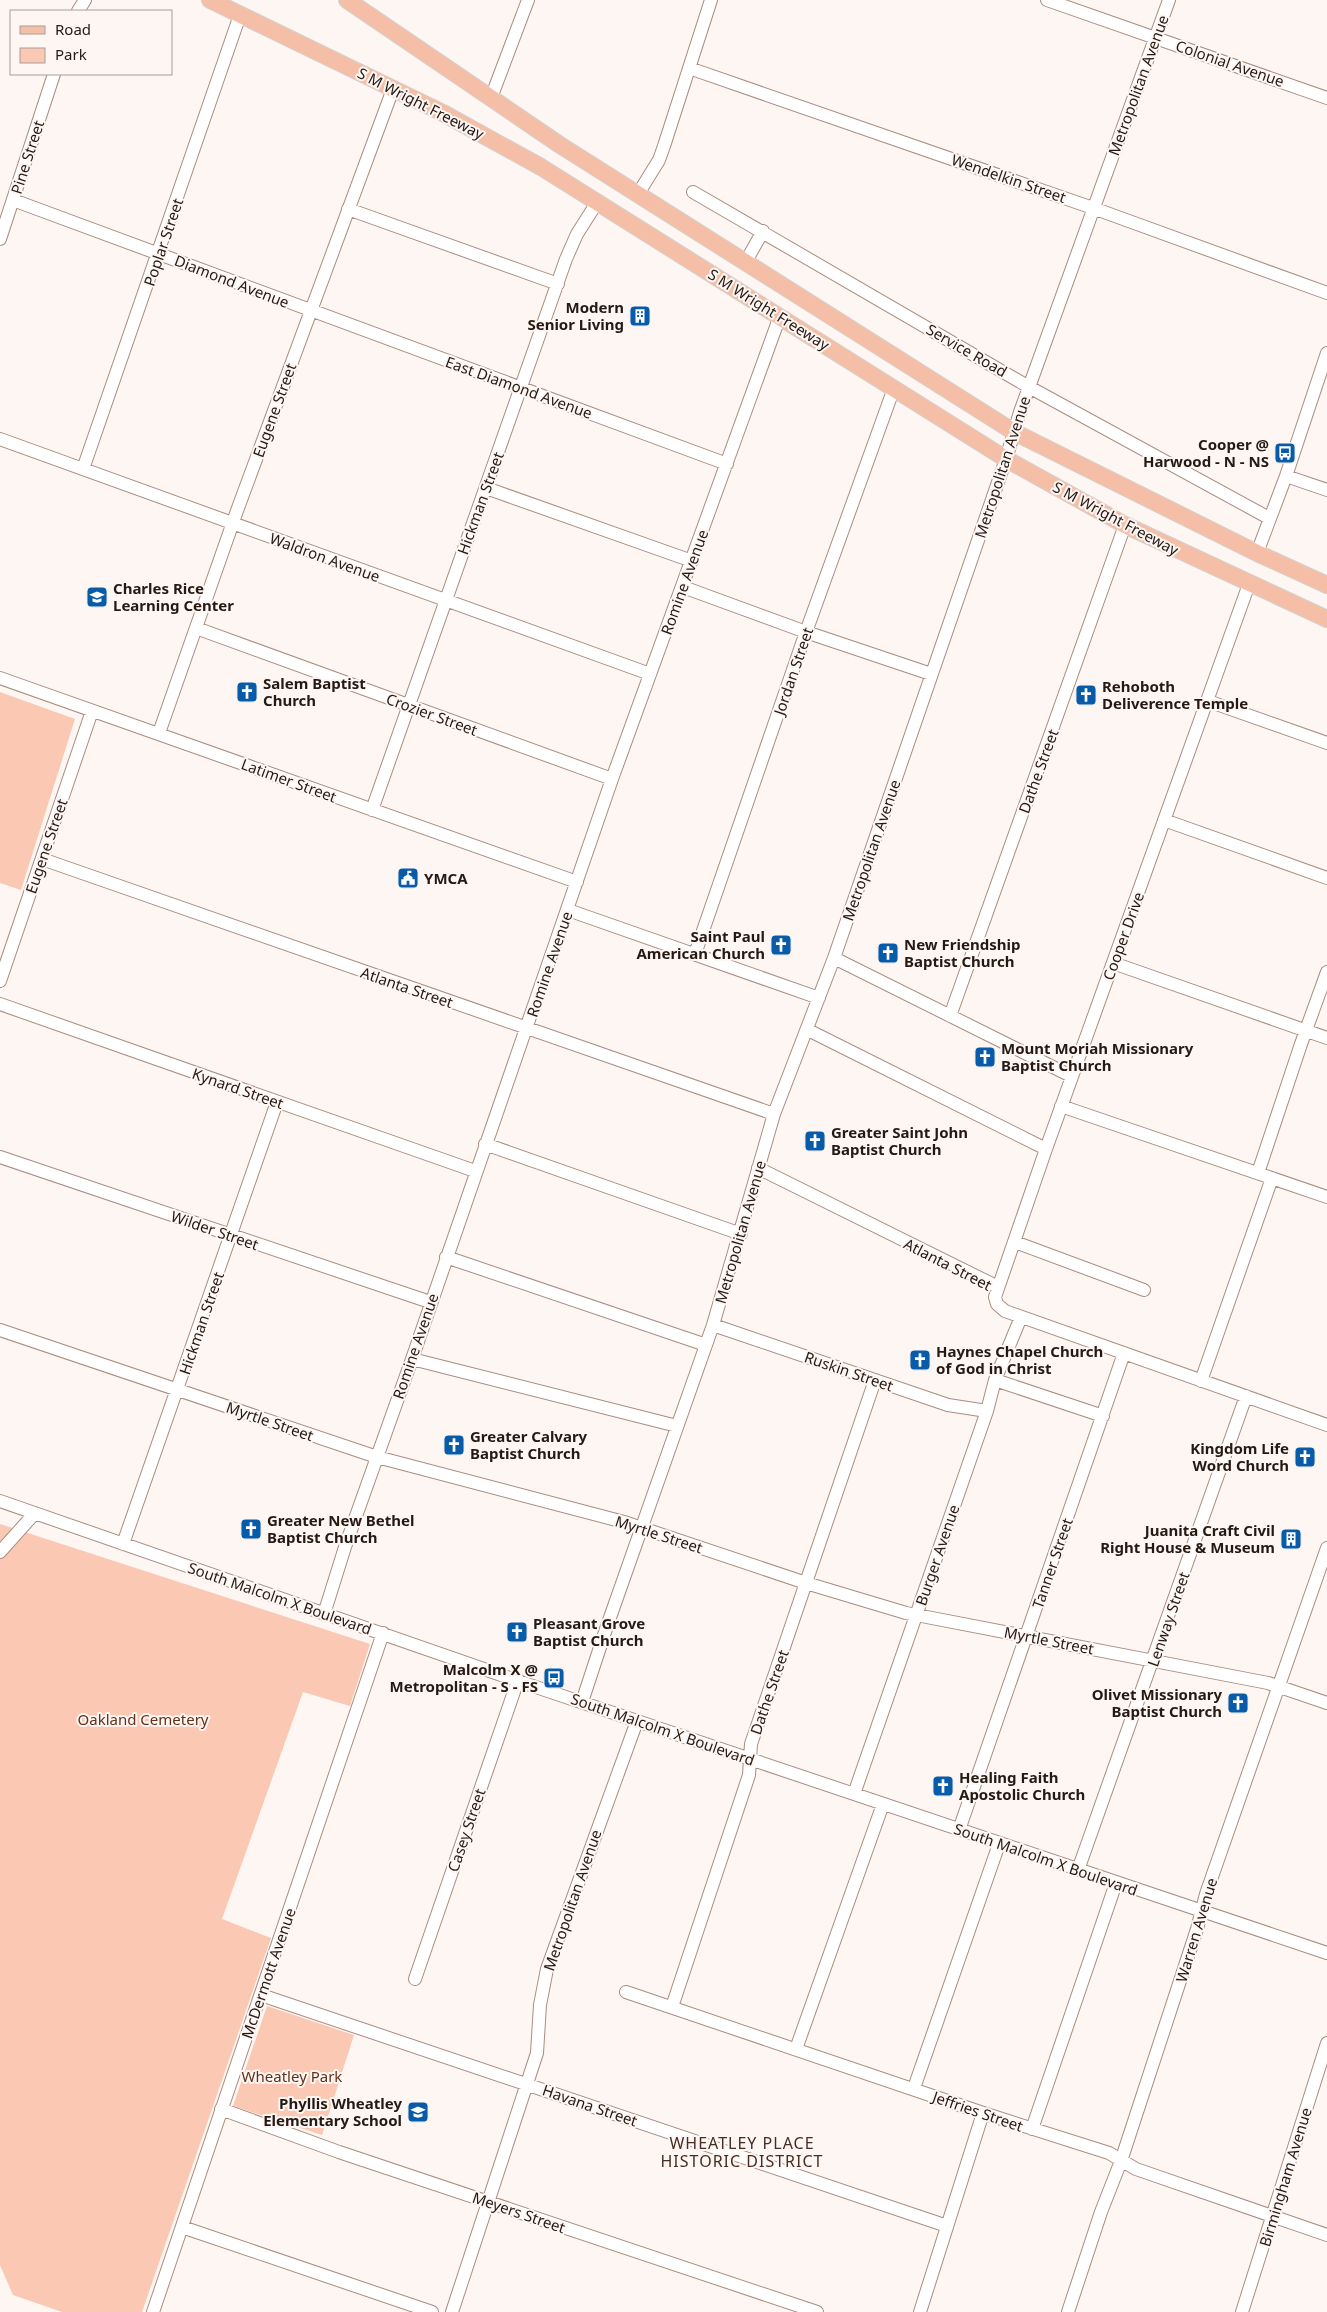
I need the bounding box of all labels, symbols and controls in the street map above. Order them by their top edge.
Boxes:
legend [10,10,172,75]
street label: Metropolitan Avenue [1103,12,1173,158]
text: Road [55,19,91,39]
street label: Colonial Avenue [1173,35,1287,91]
text: Park [55,44,87,64]
street label: S M Wright Freeway [354,62,488,144]
street label: Pine Street [6,117,49,196]
street label: Wendelkin Street [949,149,1069,207]
street label: Poplar Street [139,195,188,289]
street label: Diamond Avenue [172,250,292,312]
street label: S M Wright Freeway [705,264,834,355]
place label: Modern Senior Living [527,297,624,334]
building icon: Modern Senior Living [628,304,652,328]
street label: Service Road [923,319,1011,381]
street label: East Diamond Avenue [443,351,595,423]
street label: Eugene Street [248,360,300,460]
street label: Metropolitan Avenue [970,393,1034,541]
place label: Cooper @ Harwood - N - NS [1143,434,1269,471]
bus stop icon: Cooper @ Harwood - N - NS [1273,441,1297,465]
street label: Hickman Street [452,448,508,557]
street label: S M Wright Freeway [1050,476,1183,560]
street label: Romine Avenue [656,527,712,637]
street label: Waldron Avenue [267,528,383,586]
place label: Charles Rice Learning Center [113,578,234,615]
school or university icon: Charles Rice Learning Center [85,585,109,609]
street label: Jordan Street [768,624,818,720]
place label: Salem Baptist Church [263,673,366,710]
place label: Rehoboth Deliverence Temple [1102,676,1248,713]
church icon: Salem Baptist Church [235,680,259,704]
church icon: Rehoboth Deliverence Temple [1074,683,1098,707]
street label: Crozier Street [384,688,481,740]
street label: Dathe Street [1014,726,1063,816]
street label: Latimer Street [239,753,340,807]
street label: Metropolitan Avenue [837,777,905,923]
street label: Eugene Street [20,795,72,896]
public building icon: YMCA [396,866,420,890]
place label: YMCA [424,868,468,888]
street label: Cooper Drive [1098,889,1148,983]
street label: Romine Avenue [522,908,576,1020]
place label: Saint Paul American Church [636,926,765,963]
church icon: Saint Paul American Church [769,933,793,957]
place label: New Friendship Baptist Church [904,934,1020,971]
church icon: New Friendship Baptist Church [876,941,900,965]
street label: Atlanta Street [358,962,456,1012]
place label: Mount Moriah Missionary Baptist Church [1001,1038,1194,1075]
church icon: Mount Moriah Missionary Baptist Church [973,1045,997,1069]
street label: Kynard Street [190,1063,287,1113]
place label: Greater Saint John Baptist Church [831,1122,968,1159]
church icon: Greater Saint John Baptist Church [803,1129,827,1153]
street label: Metropolitan Avenue [710,1158,770,1306]
street label: Wilder Street [169,1206,262,1255]
street label: Atlanta Street [901,1233,996,1295]
street label: Hickman Street [174,1268,228,1377]
street label: Romine Avenue [388,1290,442,1402]
place label: Haynes Chapel Church of God in Christ [936,1341,1103,1378]
street label: Ruskin Street [802,1346,897,1396]
church icon: Haynes Chapel Church of God in Christ [908,1348,932,1372]
street label: Myrtle Street [224,1397,317,1445]
place label: Greater Calvary Baptist Church [470,1426,588,1463]
church icon: Greater Calvary Baptist Church [442,1433,466,1457]
place label: Kingdom Life Word Church [1190,1438,1289,1475]
church icon: Kingdom Life Word Church [1293,1445,1317,1469]
street label: Burger Avenue [910,1502,964,1608]
place label: Greater New Bethel Baptist Church [267,1510,414,1547]
street label: Myrtle Street [613,1510,706,1558]
street label: Tanner Street [1027,1515,1077,1611]
church icon: Greater New Bethel Baptist Church [239,1517,263,1541]
place label: Juanita Craft Civil Right House & Museum [1100,1520,1275,1557]
building icon: Juanita Craft Civil Right House & Museum [1279,1527,1303,1551]
street label: South Malcolm X Boulevard [185,1557,375,1639]
street label: Lenway Street [1142,1568,1194,1669]
place label: Pleasant Grove Baptist Church [533,1613,645,1650]
church icon: Pleasant Grove Baptist Church [505,1620,529,1644]
street label: Myrtle Street [1002,1622,1096,1659]
street label: Dathe Street [745,1646,793,1737]
place label: Malcolm X @ Metropolitan - S - FS [390,1659,538,1696]
bus stop icon: Malcolm X @ Metropolitan - S - FS [542,1666,566,1690]
place label: Olivet Missionary Baptist Church [1092,1684,1222,1721]
street label: South Malcolm X Boulevard [568,1688,758,1770]
church icon: Olivet Missionary Baptist Church [1226,1691,1250,1715]
park label: Oakland Cemetery [78,1709,209,1729]
place label: Healing Faith Apostolic Church [959,1767,1085,1804]
church icon: Healing Faith Apostolic Church [931,1774,955,1798]
street label: Casey Street [442,1785,490,1874]
street label: South Malcolm X Boulevard [951,1818,1141,1900]
street label: Metropolitan Avenue [538,1827,606,1973]
street label: Warren Avenue [1171,1875,1221,1985]
street label: McDermott Avenue [236,1905,300,2041]
park label: Wheatley Park [242,2066,342,2086]
street label: Havana Street [540,2079,641,2131]
street label: Jeffries Street [928,2086,1026,2136]
place label: Phyllis Wheatley Elementary School [263,2093,402,2130]
school or university icon: Phyllis Wheatley Elementary School [406,2100,430,2124]
street label: Birmingham Avenue [1254,2105,1316,2249]
district label: WHEATLEY PLACE HISTORIC DISTRICT [661,2132,823,2172]
street label: Meyers Street [470,2187,569,2237]

